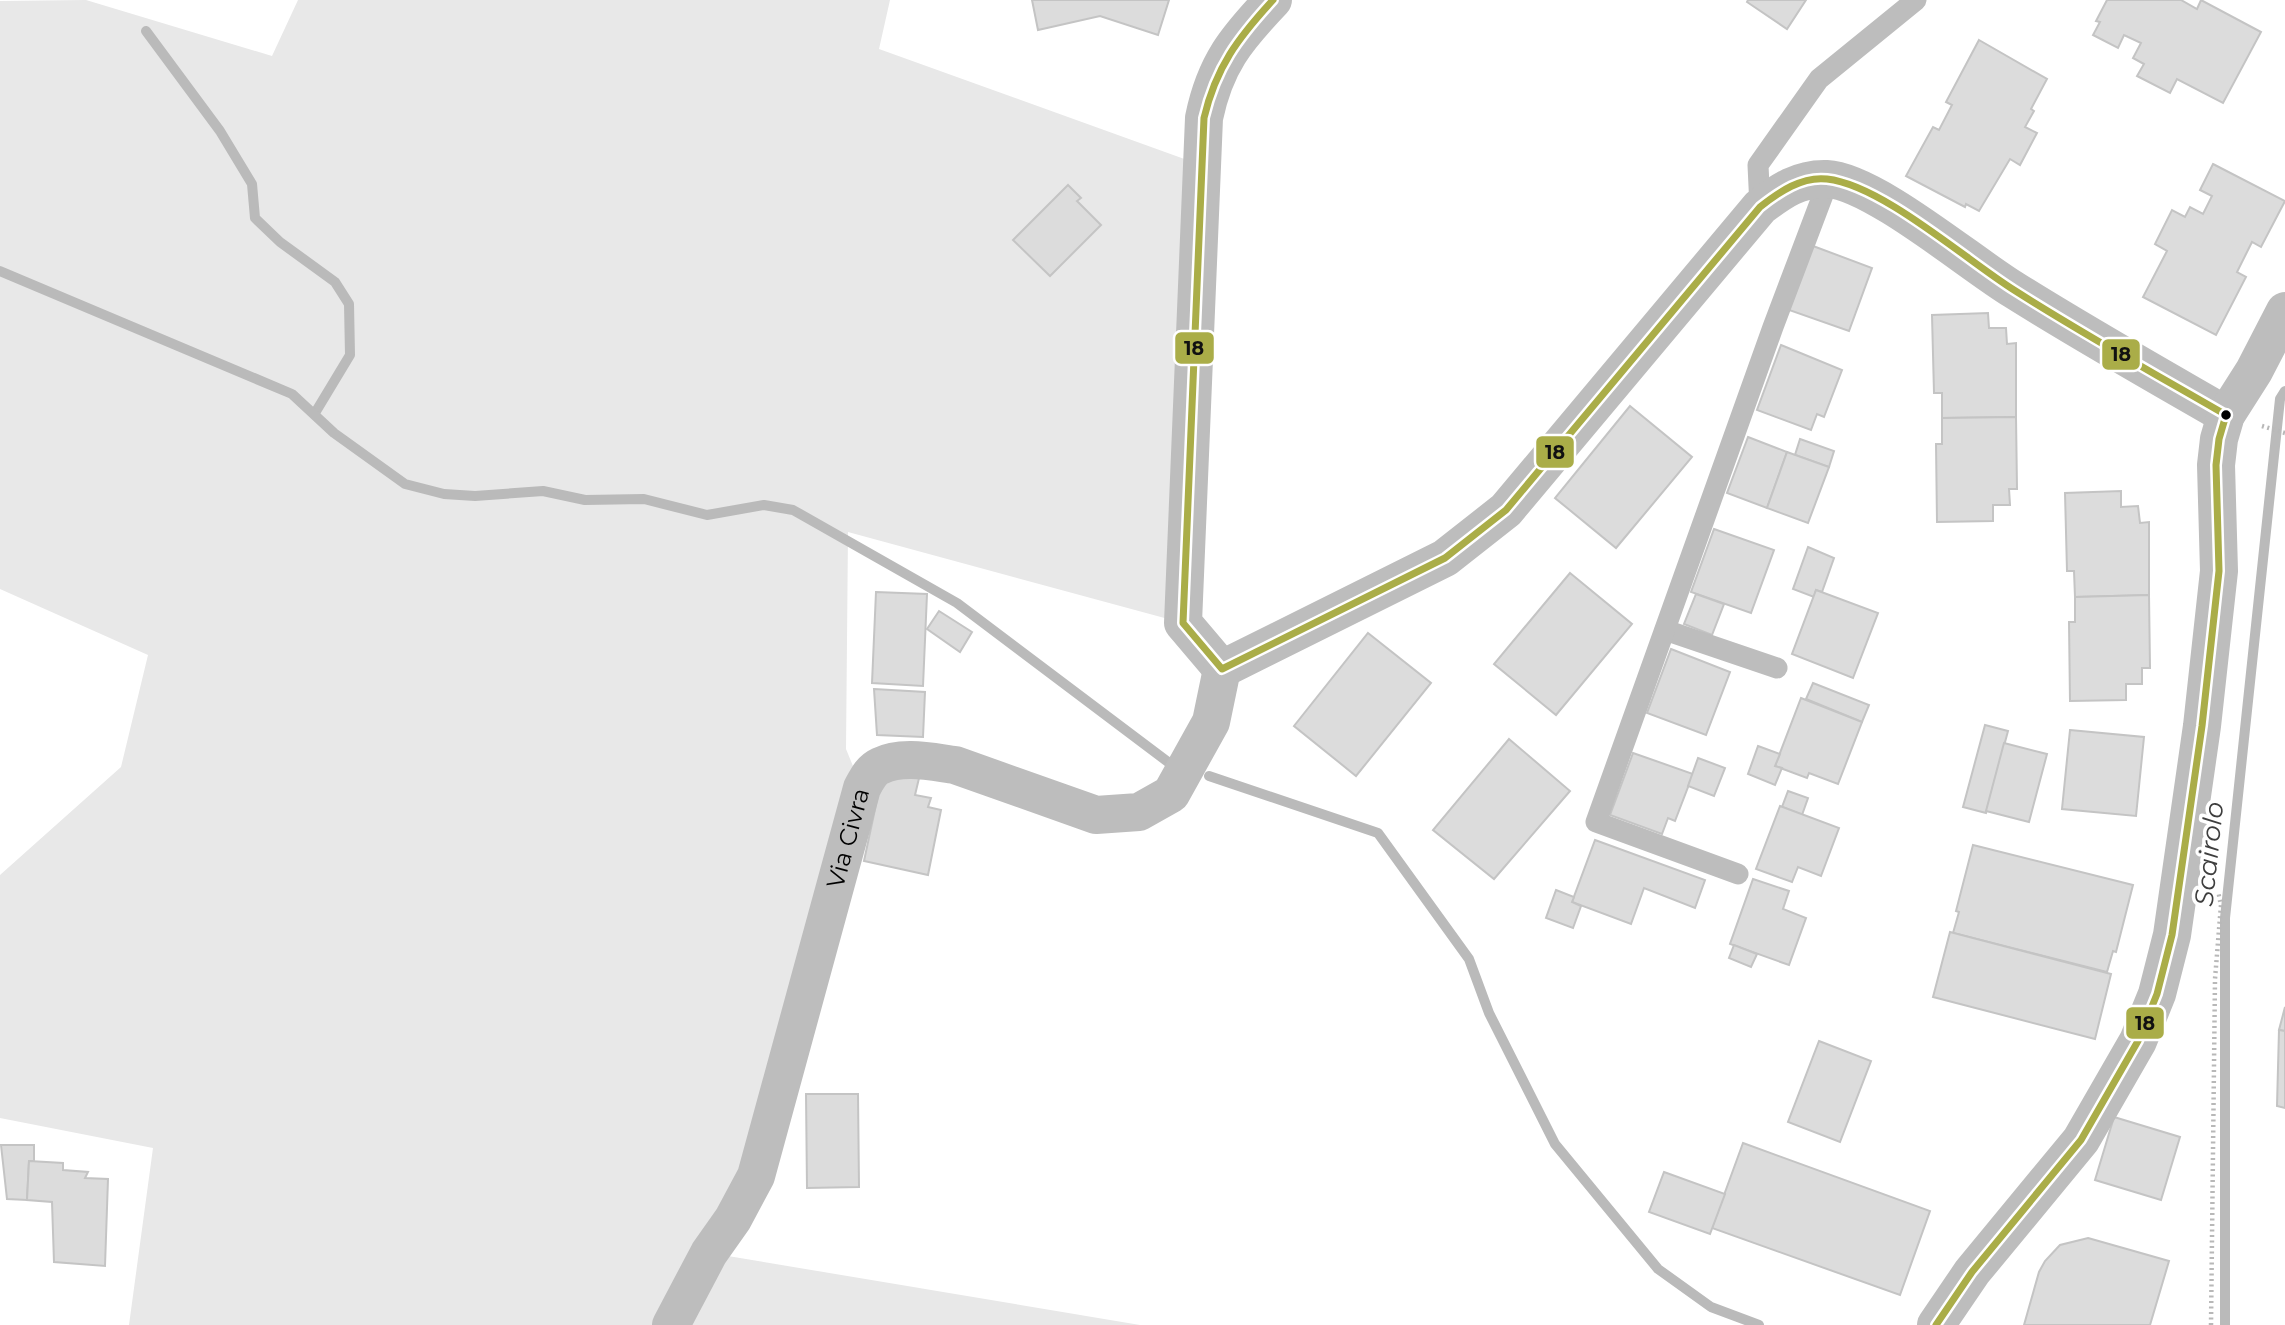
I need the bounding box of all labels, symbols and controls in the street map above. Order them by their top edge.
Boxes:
line badge: 18 [1174,331,1215,365]
text: 18 [1184,337,1204,360]
line badge: 18 [2101,338,2141,371]
text: 18 [2111,343,2131,366]
unlabelled marker [2219,408,2233,422]
line badge: 18 [1535,435,1575,469]
text: 18 [1545,441,1565,464]
street label: Via Civra [820,785,875,891]
water label: Scairolo [2188,800,2230,908]
line badge: 18 [2125,1006,2165,1040]
text: 18 [2135,1012,2155,1035]

